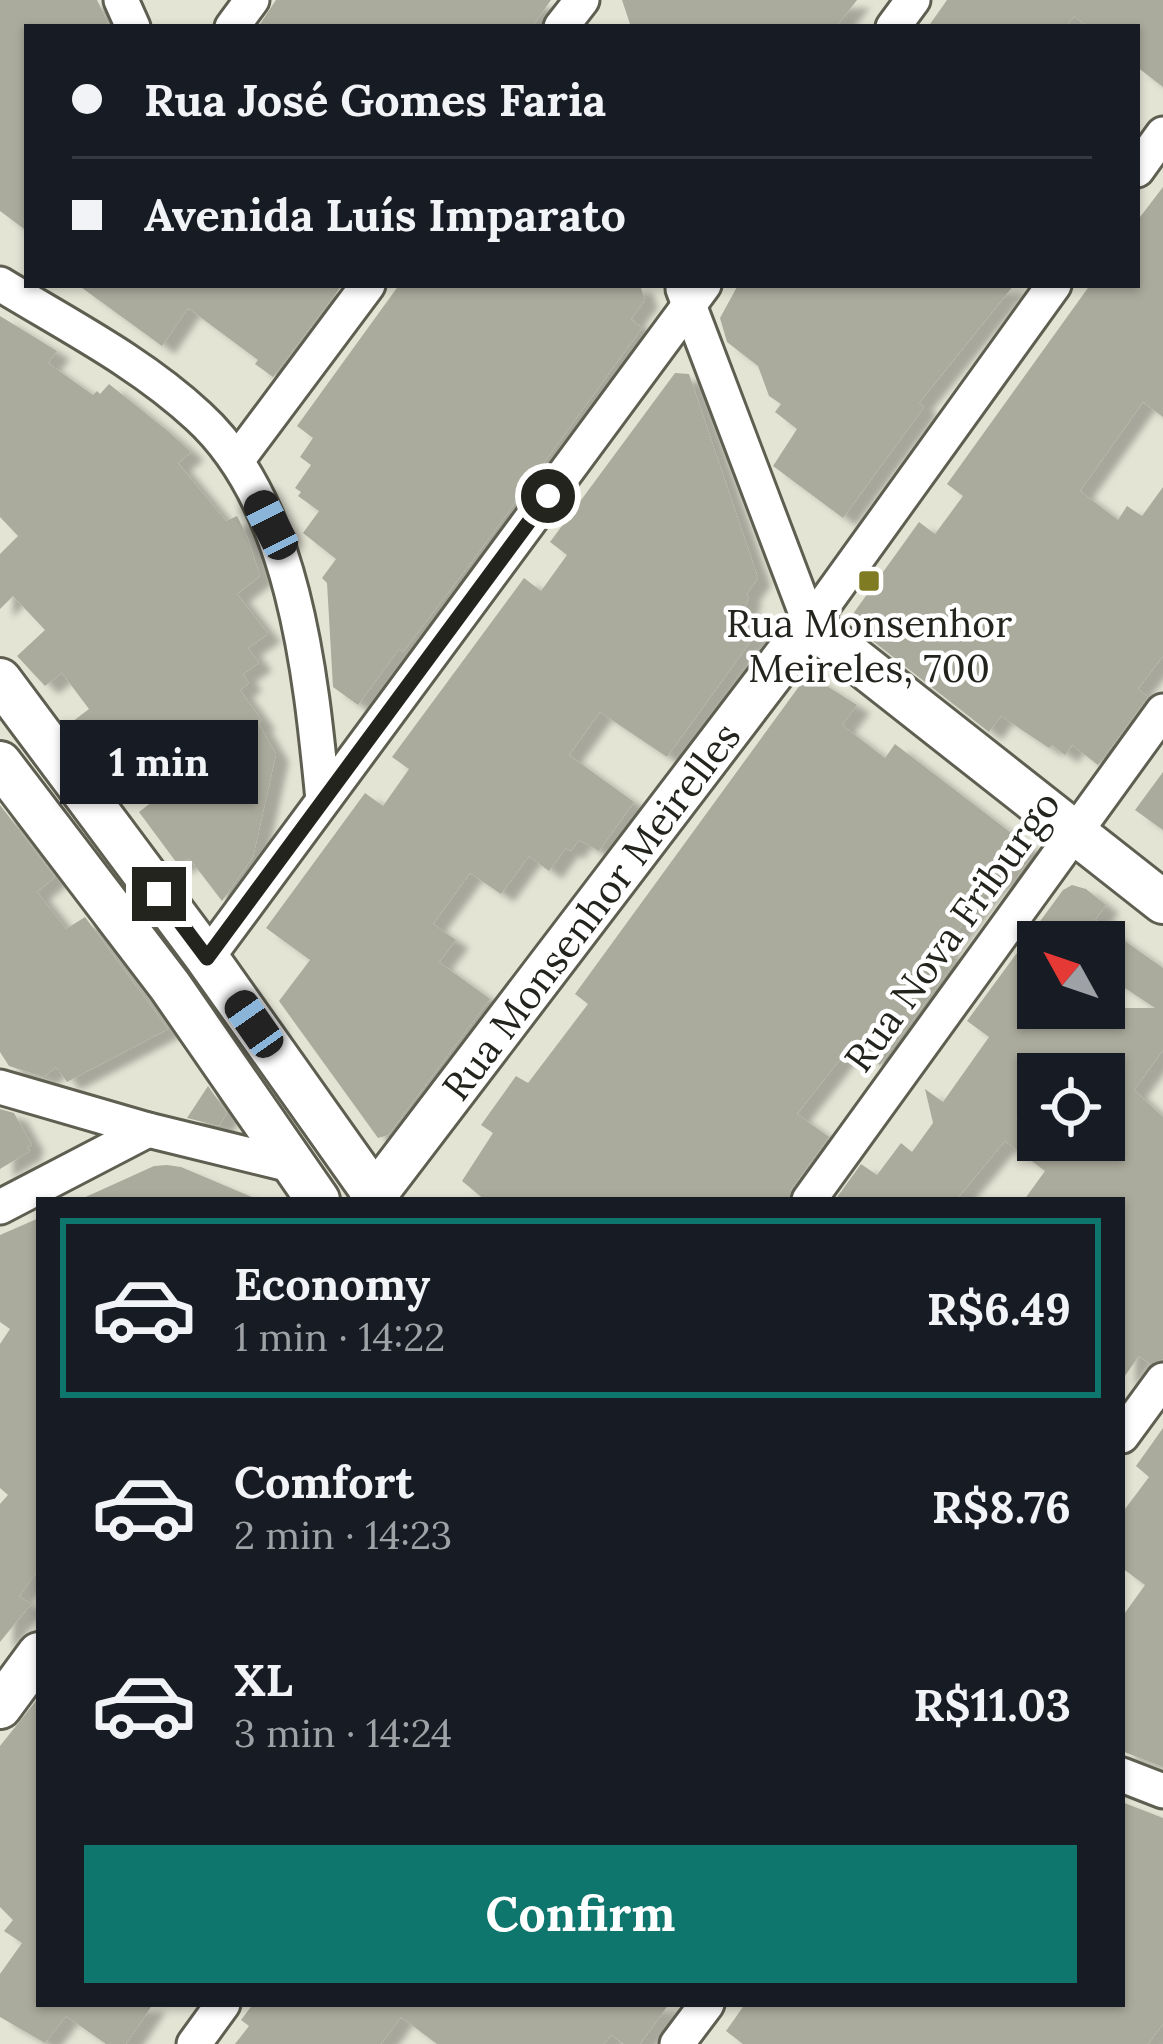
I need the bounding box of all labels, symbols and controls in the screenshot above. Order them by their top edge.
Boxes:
text: Rua José Gomes Faria [144,71,606,128]
text: Avenida Luís Imparato [144,186,626,243]
route start [521,469,575,523]
car [239,485,303,565]
marker: Rua Monsenhor Meireles, 700 [856,568,882,594]
place label: Rua Monsenhor Meireles, 700 [726,598,1012,693]
street label: Rua Monsenhor Meirelles [431,712,751,1110]
callout: 1 min [60,720,258,804]
text: 1 min [109,737,209,787]
street label: Rua Nova Friburgo [833,781,1071,1081]
route end [132,867,186,921]
north arrow [1017,921,1125,1029]
map controls [1017,921,1125,1161]
car [219,984,289,1064]
button: locate [1017,1053,1125,1161]
icon: car [90,1254,198,1362]
text: Economy [234,1255,430,1312]
text: R$6.49 [927,1280,1071,1337]
text: 1 min · 14:22 [234,1312,445,1362]
icon: car [90,1452,198,1560]
text: Comfort [234,1453,414,1510]
text: R$8.76 [932,1478,1071,1535]
text: 2 min · 14:23 [234,1510,452,1560]
icon: car [90,1650,198,1758]
text: XL [234,1651,293,1708]
text: R$11.03 [913,1676,1071,1733]
text: 3 min · 14:24 [234,1708,452,1758]
button: Confirm [84,1845,1077,1983]

